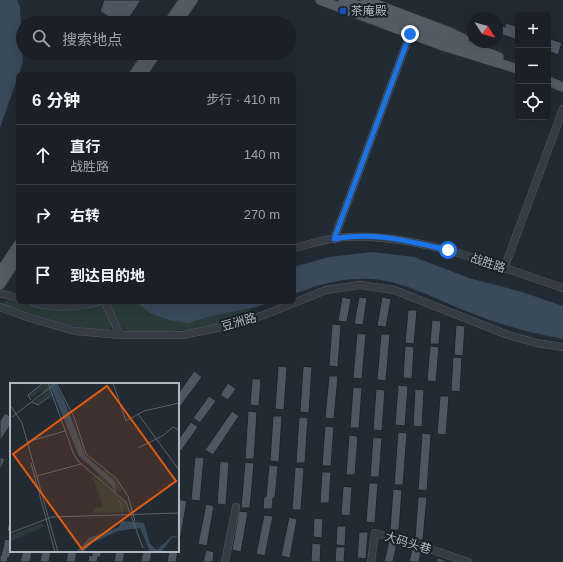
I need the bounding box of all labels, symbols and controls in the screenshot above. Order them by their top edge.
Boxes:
place label: 茶庵殿 [351,4,387,18]
marker: 茶庵殿 [338,6,348,16]
north arrow [467,12,503,48]
map controls [515,12,551,120]
button: + [515,12,551,48]
search box [16,16,296,60]
route end [401,25,419,43]
icon: search [30,27,52,49]
text: 搜索地点 [62,31,122,48]
button: − [515,48,551,84]
button: locate [515,84,551,120]
text: 6 分钟 [32,91,80,110]
text: 步行 · 410 m [206,92,280,107]
text: 直行 [70,138,100,155]
icon: ahead [32,144,54,166]
text: 140 m [244,147,280,162]
text: 战胜路 [70,159,109,174]
icon: right [32,204,54,226]
text: 右转 [70,207,100,224]
text: 270 m [244,207,280,222]
route start [439,241,457,259]
street label: 战胜路 [469,251,507,275]
icon: arrive [32,264,54,286]
text: 到达目的地 [70,267,145,284]
street label: 豆洲路 [220,310,258,334]
inset map [10,383,179,552]
street label: 大码头巷 [383,529,433,557]

